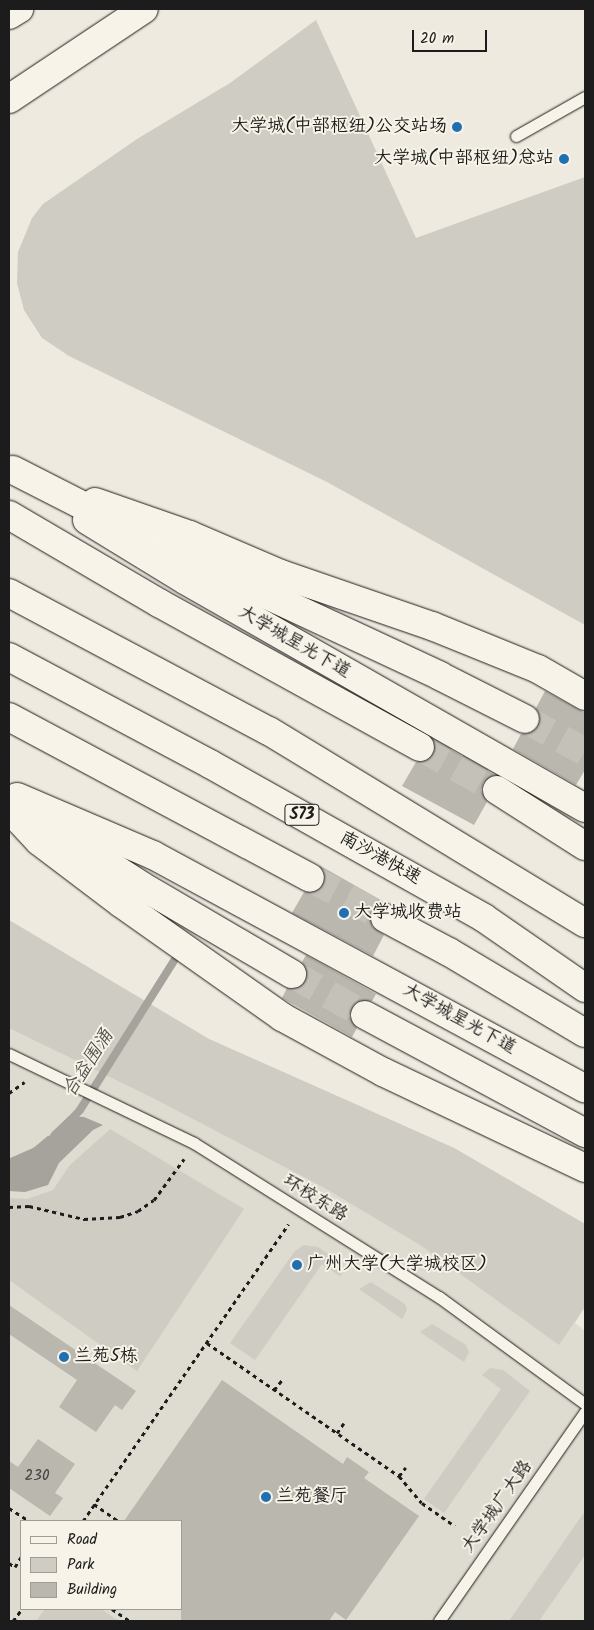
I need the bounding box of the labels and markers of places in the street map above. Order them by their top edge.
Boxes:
place label: 大学城(中部枢纽)公交站场 [231,116,447,138]
marker: 大学城(中部枢纽)公交站场 [451,121,463,133]
place label: 大学城(中部枢纽)总站 [374,148,554,170]
marker: 大学城(中部枢纽)总站 [558,153,570,165]
place label: 大学城收费站 [354,902,462,924]
marker: 大学城收费站 [338,907,350,919]
place label: 广州大学(大学城校区) [307,1254,487,1276]
marker: 广州大学(大学城校区) [291,1259,303,1271]
place label: 兰苑5栋 [74,1346,138,1368]
marker: 兰苑5栋 [58,1351,70,1363]
place label: 兰苑餐厅 [276,1486,348,1508]
marker: 兰苑餐厅 [260,1491,272,1503]

